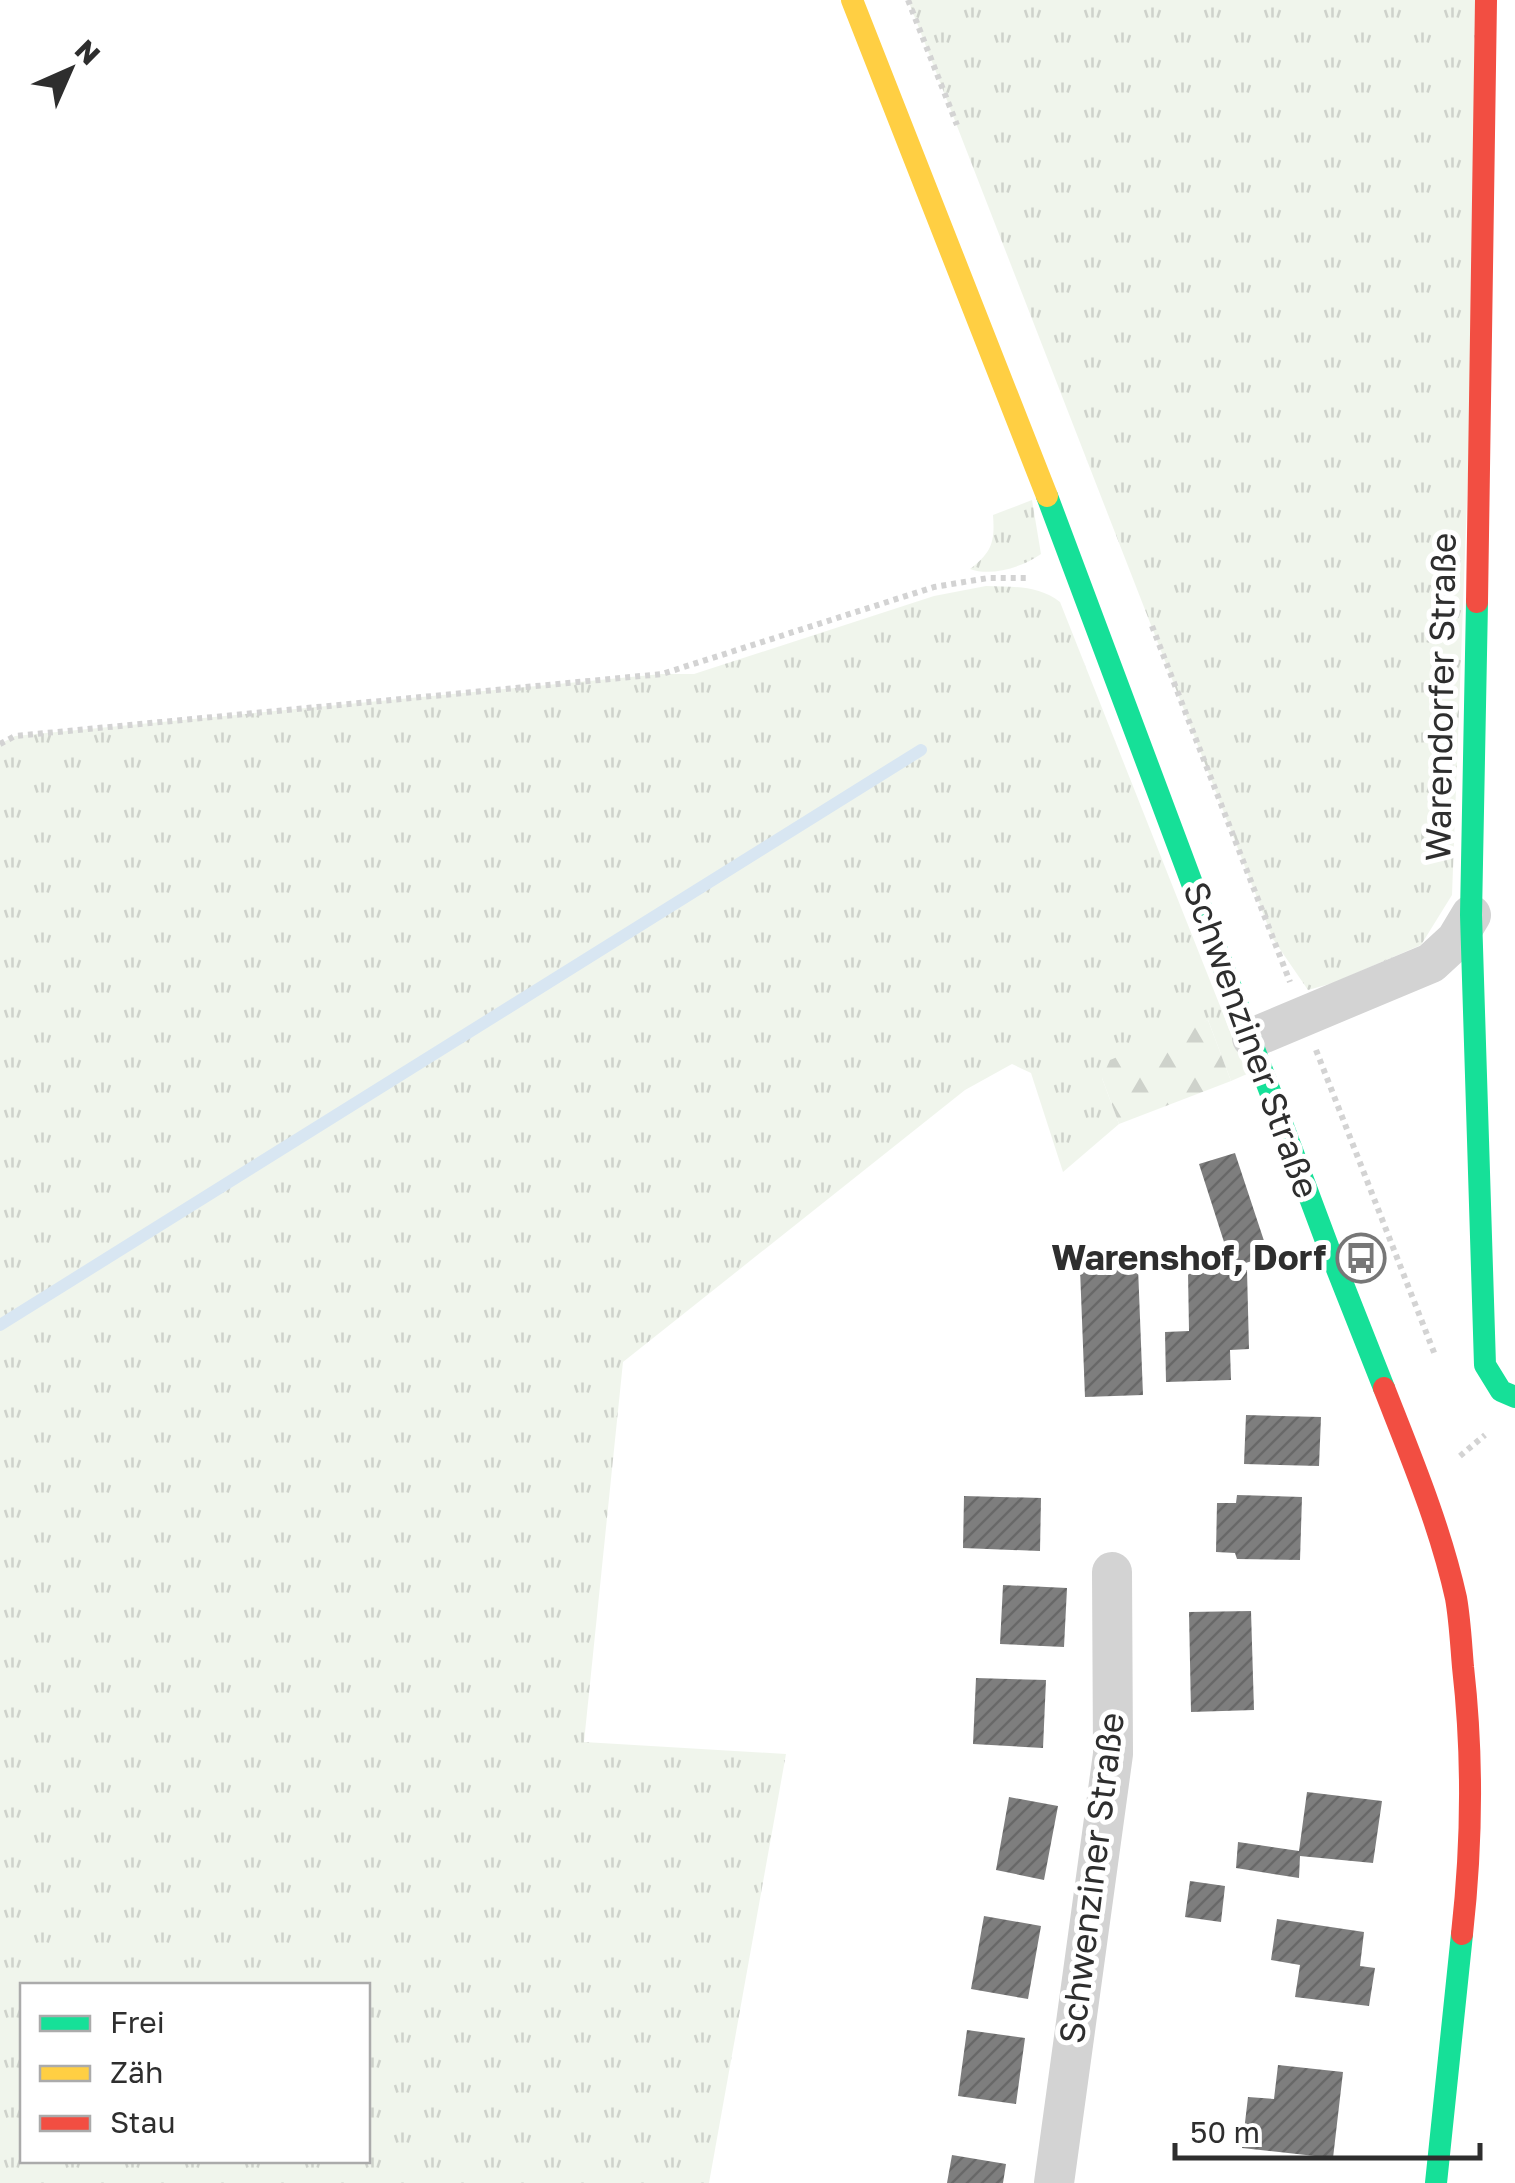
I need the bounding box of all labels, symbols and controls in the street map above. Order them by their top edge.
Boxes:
north arrow [20,20,120,120]
text: N [69,33,107,71]
street label: Warendorfer Straße [1416,532,1464,862]
street label: Schwenziner Straße [1175,876,1329,1203]
bus stop icon: Warenshof, Dorf [1335,1232,1387,1284]
place label: Warenshof, Dorf [1051,1236,1326,1278]
street label: Schwenziner Straße [1050,1710,1132,2046]
legend [20,1983,370,2163]
text: Frei [110,2004,165,2040]
text: Zäh [110,2054,163,2090]
scale bar [1175,2098,1480,2160]
text: Stau [110,2104,176,2140]
text: 50 m [1190,2114,1260,2150]

